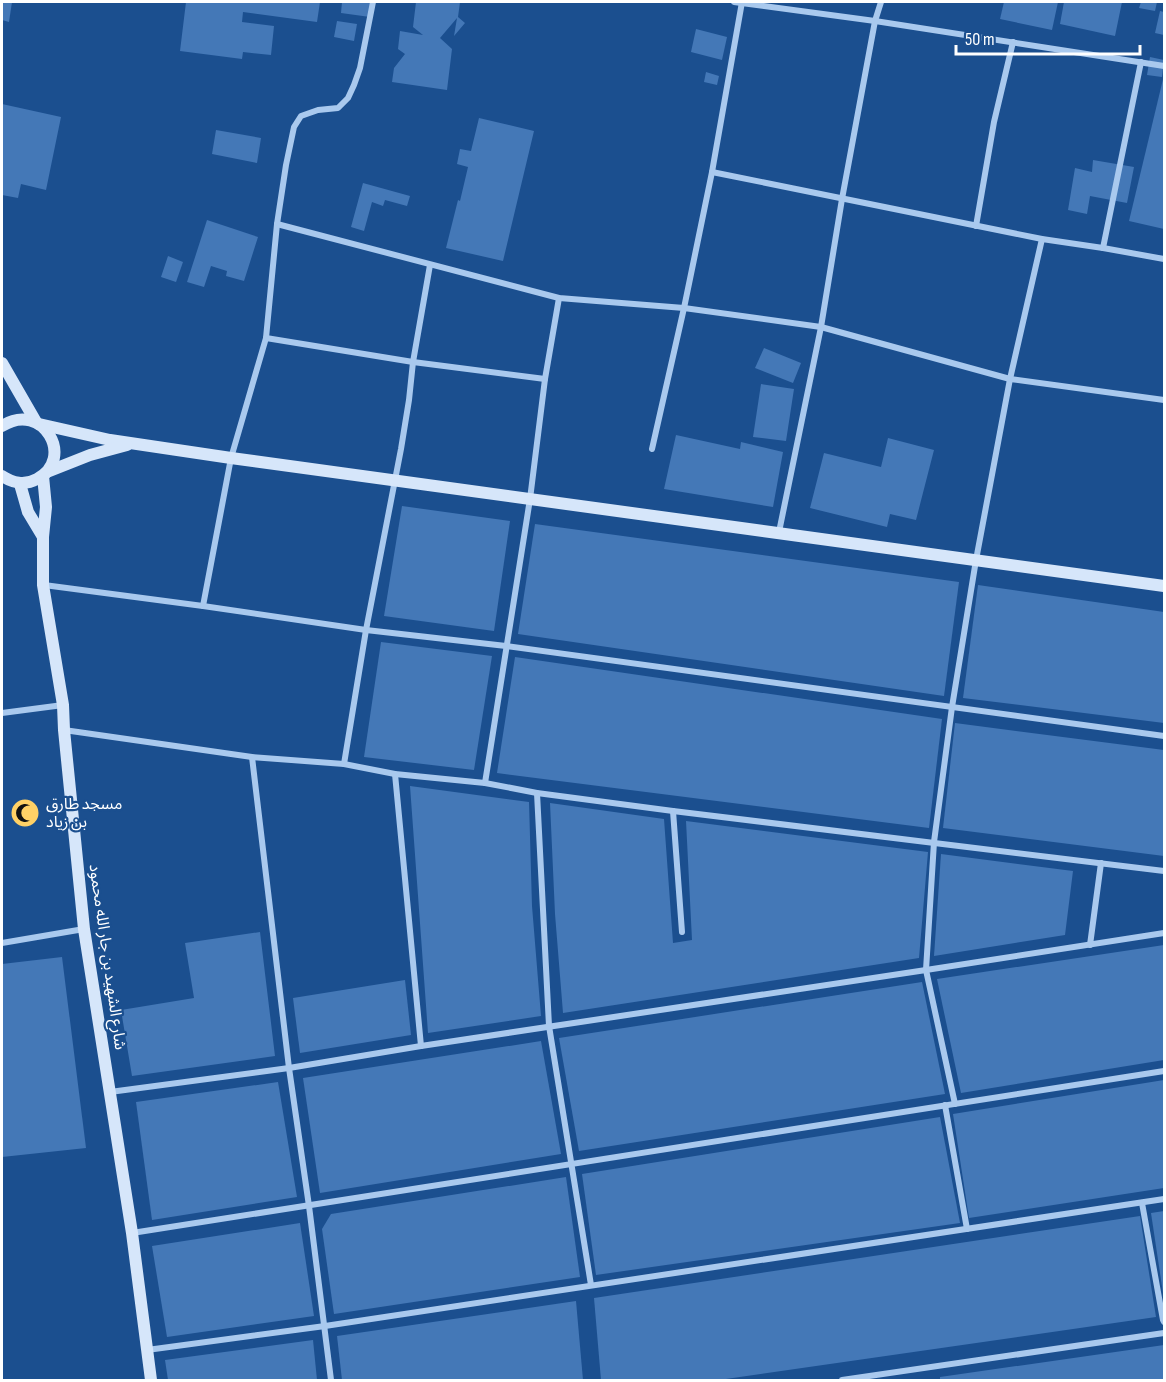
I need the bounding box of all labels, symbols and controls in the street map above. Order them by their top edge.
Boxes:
scale bar [956,18,1140,56]
text: 50 m [965,29,995,50]
place label: مسجد طارق بن زياد [46,795,123,832]
mosque icon: مسجد طارق بن زياد [9,797,41,829]
street label: شارع الشهيد بن جار الله محمود [83,863,129,1051]

